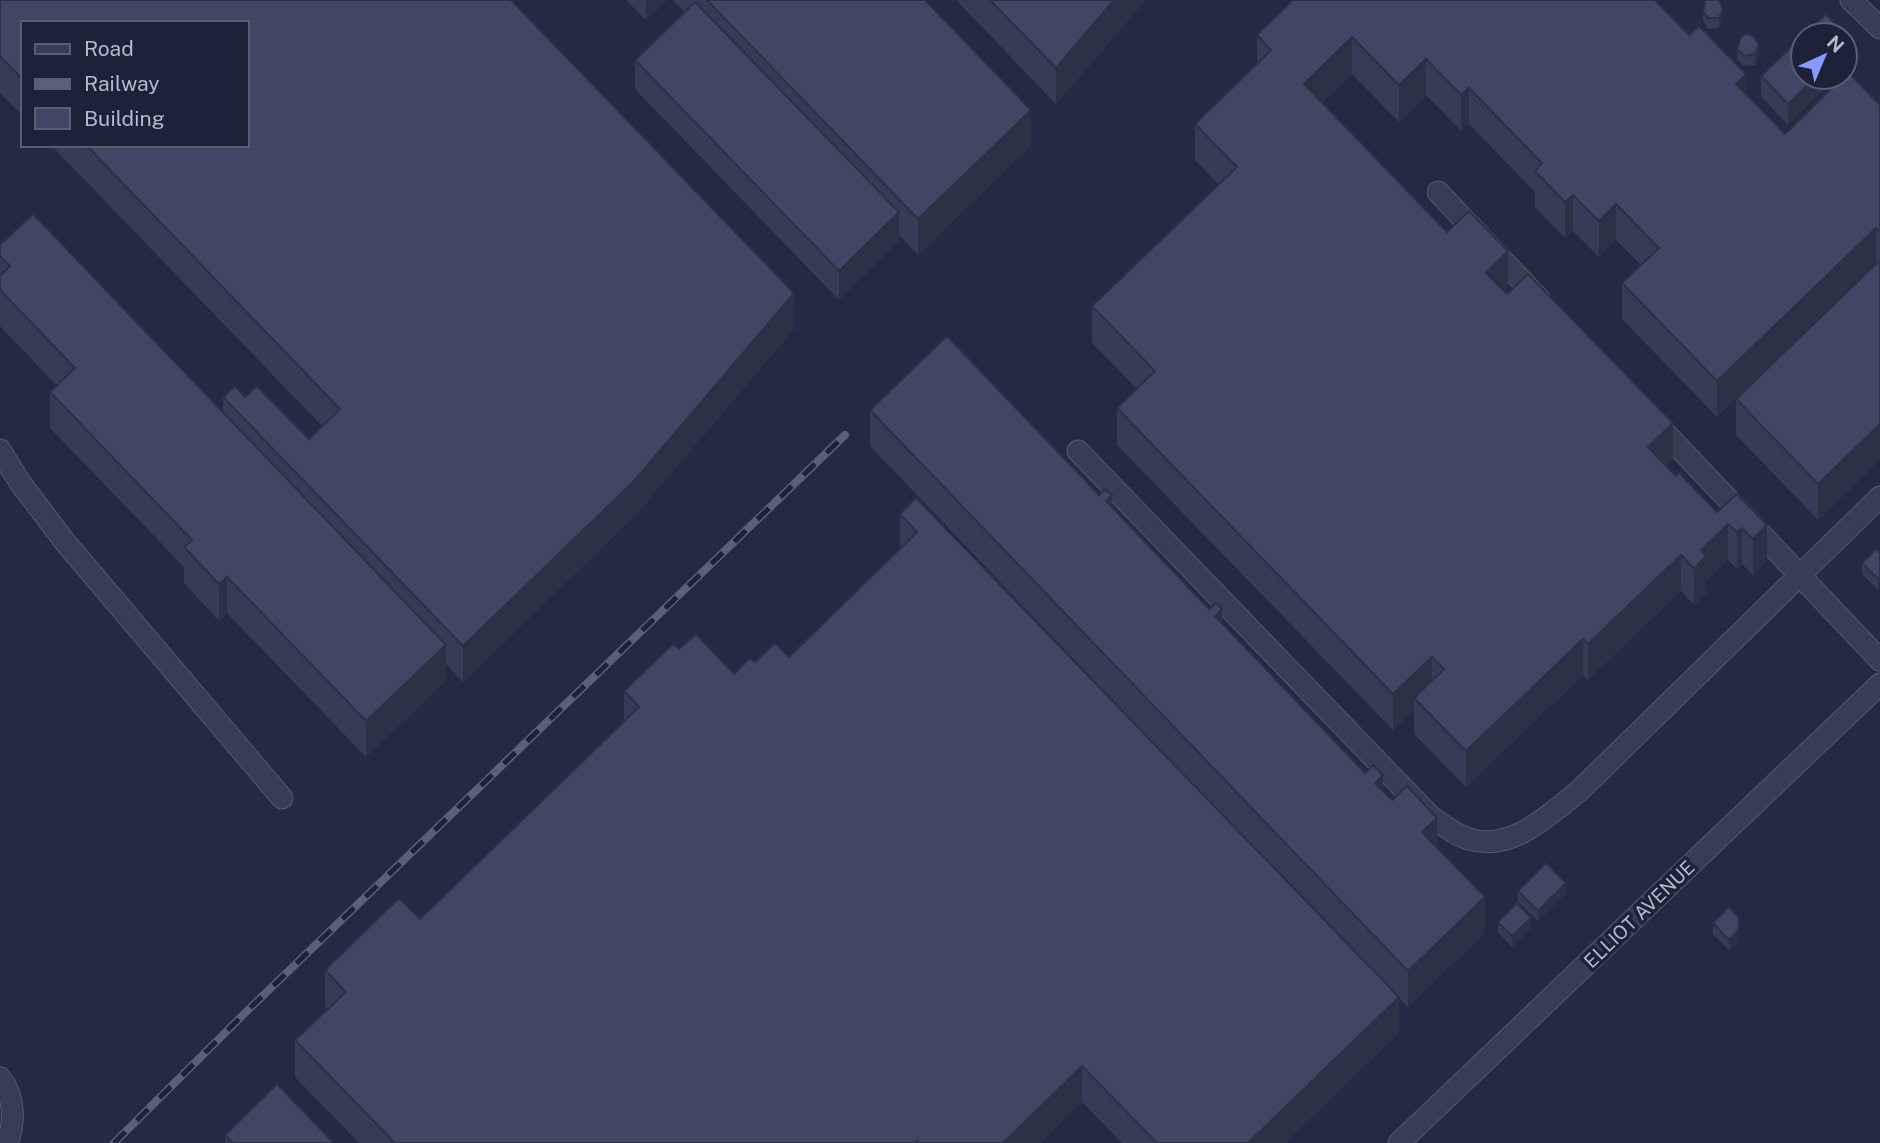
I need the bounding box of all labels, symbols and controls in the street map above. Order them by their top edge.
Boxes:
legend [21,21,248,147]
north arrow [1789,21,1859,91]
text: N [1823,31,1849,57]
text: Road [84,36,134,61]
text: Railway [84,71,160,96]
text: Building [84,106,165,131]
street label: ELLIOT AVENUE [1579,856,1699,972]

